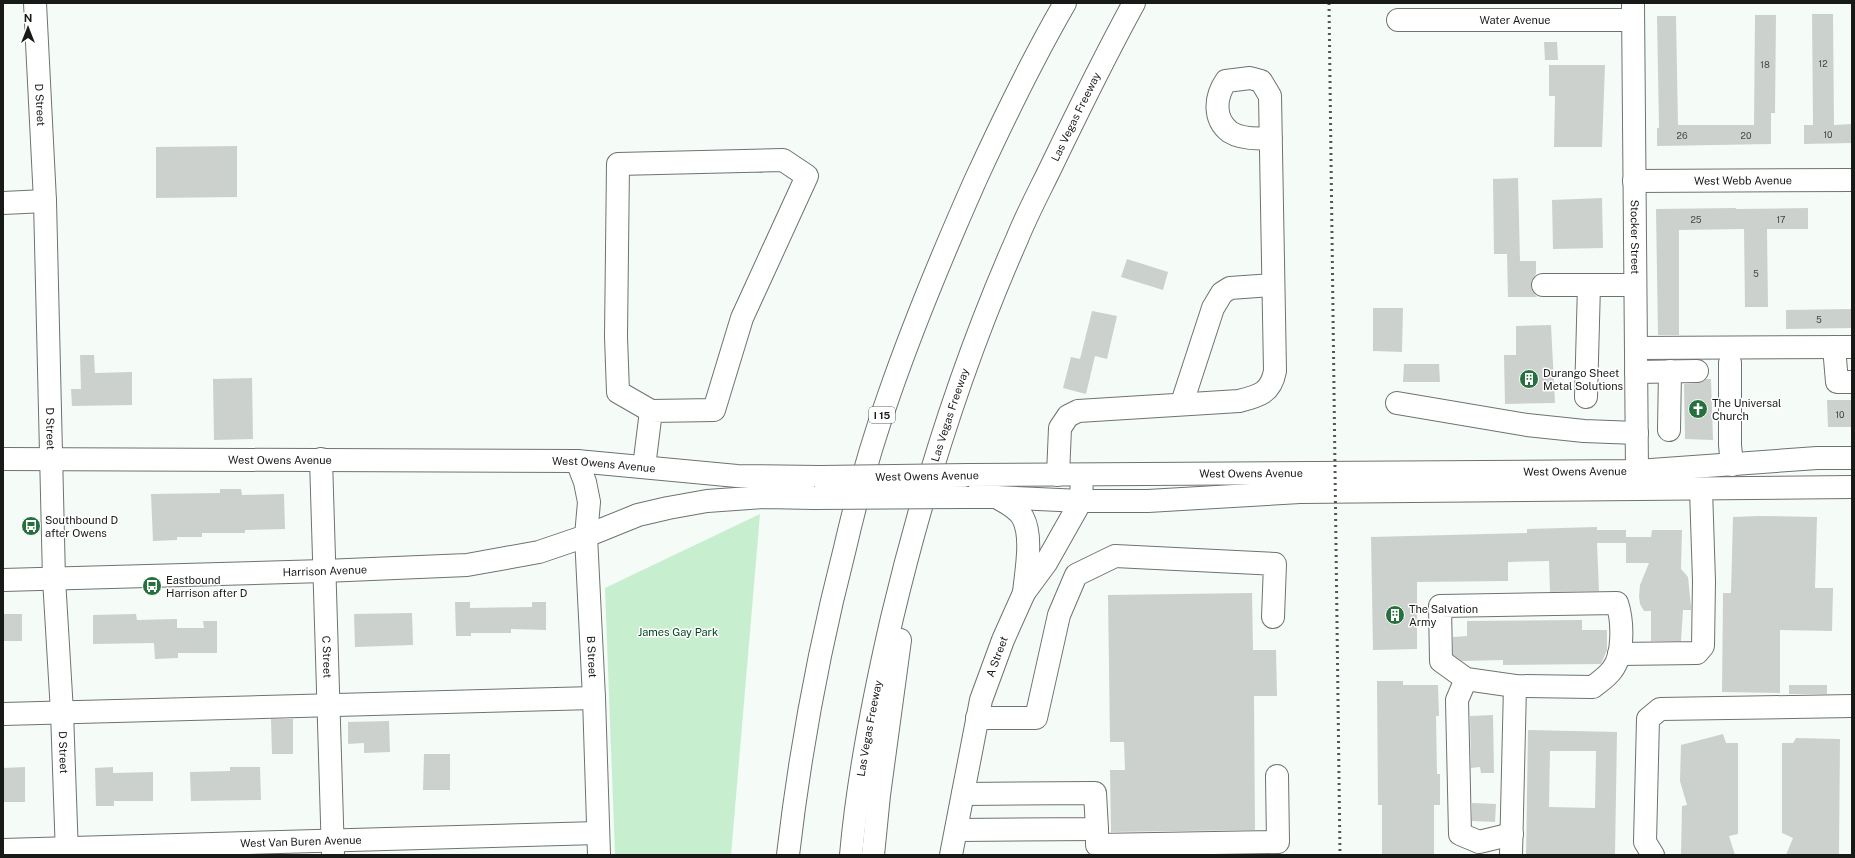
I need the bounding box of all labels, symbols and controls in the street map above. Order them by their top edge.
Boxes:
north arrow [8,8,48,48]
text: N [24,12,32,24]
street label: Water Avenue [1479,14,1551,26]
house number: 12 [1818,58,1828,69]
house number: 18 [1760,59,1770,70]
street label: Las Vegas Freeway [1049,70,1103,163]
street label: D Street [33,83,47,126]
house number: 10 [1823,129,1833,140]
house number: 26 [1677,130,1688,141]
house number: 20 [1741,130,1752,141]
street label: West Webb Avenue [1694,174,1792,187]
street label: Stocker Street [1629,200,1641,274]
house number: 25 [1690,214,1702,225]
house number: 17 [1776,214,1786,225]
house number: 5 [1753,268,1759,279]
house number: 5 [1816,314,1822,325]
street label: Las Vegas Freeway [929,366,971,463]
place label: Durango Sheet Metal Solutions [1543,367,1624,392]
building icon: Durango Sheet Metal Solutions [1518,368,1540,390]
place label: The Universal Church [1712,397,1781,422]
church icon: The Universal Church [1687,398,1709,420]
street label: D Street [44,407,57,450]
road number: I 15 [869,407,895,423]
house number: 10 [1835,409,1845,420]
street label: West Owens Avenue [228,454,332,466]
street label: West Owens Avenue [552,455,656,474]
street label: West Owens Avenue [1523,465,1627,478]
street label: West Owens Avenue [1199,467,1303,480]
street label: West Owens Avenue [875,469,979,483]
place label: Southbound D after Owens [45,514,118,539]
bus stop icon: Southbound D after Owens [20,515,42,537]
street label: Harrison Avenue [282,563,367,578]
place label: Eastbound Harrison after D [166,574,248,599]
bus stop icon: Eastbound Harrison after D [141,575,163,597]
place label: The Salvation Army [1409,603,1478,628]
building icon: The Salvation Army [1384,604,1406,626]
park label: James Gay Park [638,626,718,638]
street label: A Street [984,634,1010,679]
street label: B Street [585,635,599,678]
street label: C Street [320,636,334,678]
street label: Las Vegas Freeway [855,679,884,777]
street label: D Street [57,731,70,774]
street label: West Van Buren Avenue [240,834,362,849]

